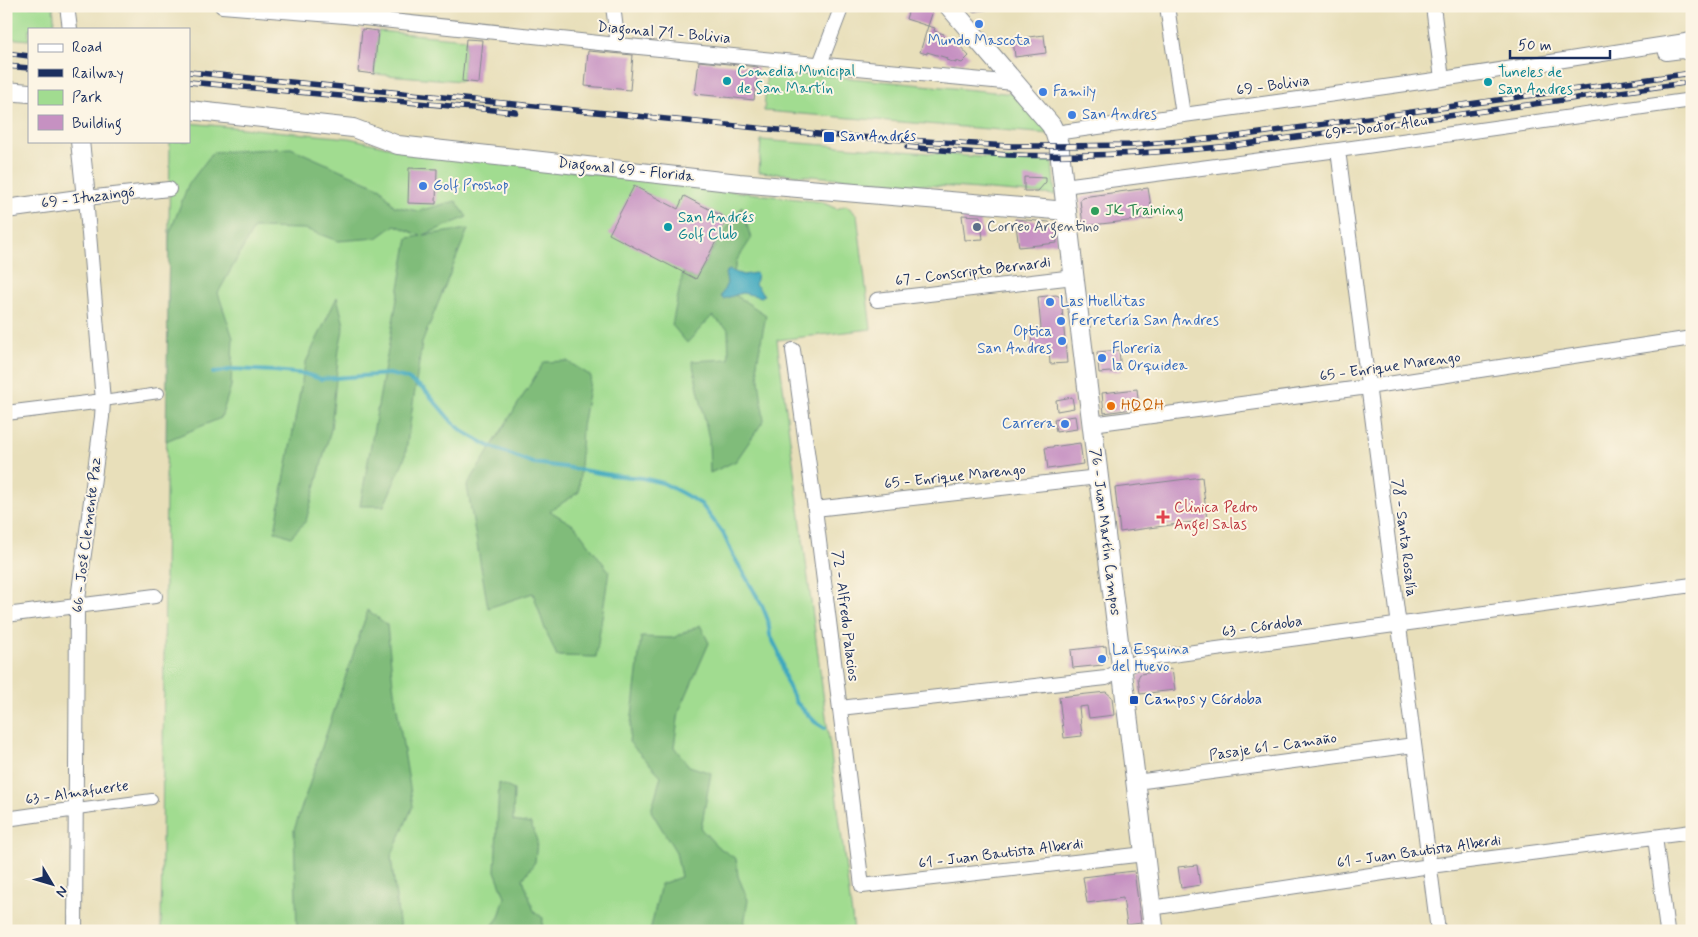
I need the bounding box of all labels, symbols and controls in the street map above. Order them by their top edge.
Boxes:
street label: Diagonal 71 - Bolivia [596,17,731,50]
marker: Mundo Mascota [973,18,985,30]
legend [28,28,190,142]
scale bar [1510,28,1610,60]
place label: Mundo Mascota [928,31,1030,51]
text: 50 m [1518,36,1552,56]
text: Road [72,38,102,58]
place label: Comedia Municipal de San Martín [737,62,855,99]
place label: Tuneles de San Andres [1498,63,1573,100]
text: Railway [72,64,124,84]
street label: 69 - Bolivia [1235,71,1311,101]
marker: Comedia Municipal de San Martín [721,75,733,87]
marker: Tuneles de San Andres [1482,76,1494,88]
place label: Family [1053,82,1096,102]
marker: Family [1037,86,1049,98]
text: Park [72,88,102,108]
place label: San Andres [1082,105,1157,125]
marker: San Andres [1066,109,1078,121]
street label: 69 - Doctor Aleu [1324,111,1429,145]
text: Building [72,114,122,135]
place label: San Andrés [840,127,917,147]
marker: San Andrés [822,130,836,144]
street label: Diagonal 69 - Florida [557,153,696,188]
place label: Golf Proshop [433,176,509,196]
marker: Golf Proshop [417,180,429,192]
street label: 69 - Ituzaingó [40,182,136,215]
place label: JK Training [1105,201,1184,221]
marker: JK Training [1089,205,1101,217]
place label: San Andrés Golf Club [678,208,755,245]
place label: Correo Argentino [987,217,1099,238]
marker: San Andrés Golf Club [662,221,674,233]
marker: Correo Argentino [971,221,983,233]
street label: 67 - Conscripto Bernardi [894,253,1052,291]
place label: Las Huellitas [1060,292,1145,312]
marker: Las Huellitas [1044,296,1056,308]
place label: Ferretería San Andres [1071,311,1219,331]
marker: Ferretería San Andres [1055,315,1067,327]
place label: Optica San Andres [977,322,1052,359]
marker: Optica San Andres [1056,335,1068,347]
place label: Floreria la Orquidea [1112,339,1188,376]
street label: 65 - Enrique Marengo [1318,347,1462,387]
marker: Floreria la Orquidea [1096,352,1108,364]
place label: HQQH [1121,396,1164,416]
marker: HQQH [1105,400,1117,412]
place label: Carrera [1002,414,1056,434]
marker: Carrera [1059,418,1071,430]
street label: 76 - Juan Martín Campos [1085,447,1125,617]
street label: 66 - José Clemente Paz [68,456,106,614]
street label: 65 - Enrique Marengo [883,460,1027,494]
street label: 78 - Santa Rosalía [1387,478,1421,598]
place label: Clinica Pedro Angel Salas [1174,498,1258,536]
marker: Clinica Pedro Angel Salas [1156,510,1170,524]
street label: 72 - Alfredo Palacios [827,549,863,683]
street label: 63 - Córdoba [1221,611,1303,643]
place label: La Esquina del Huevo [1112,640,1189,677]
marker: La Esquina del Huevo [1096,653,1108,665]
place label: Campos y Córdoba [1144,690,1262,710]
marker: Campos y Córdoba [1128,694,1140,706]
street label: Pasaje 61 - Camaño [1208,728,1338,766]
street label: 63 - Almafuerte [24,776,130,810]
street label: 61 - Juan Bautista Alberdi [1335,831,1503,873]
street label: 61 - Juan Bautista Alberdi [917,834,1085,874]
north arrow [28,860,78,910]
text: N [51,882,71,901]

